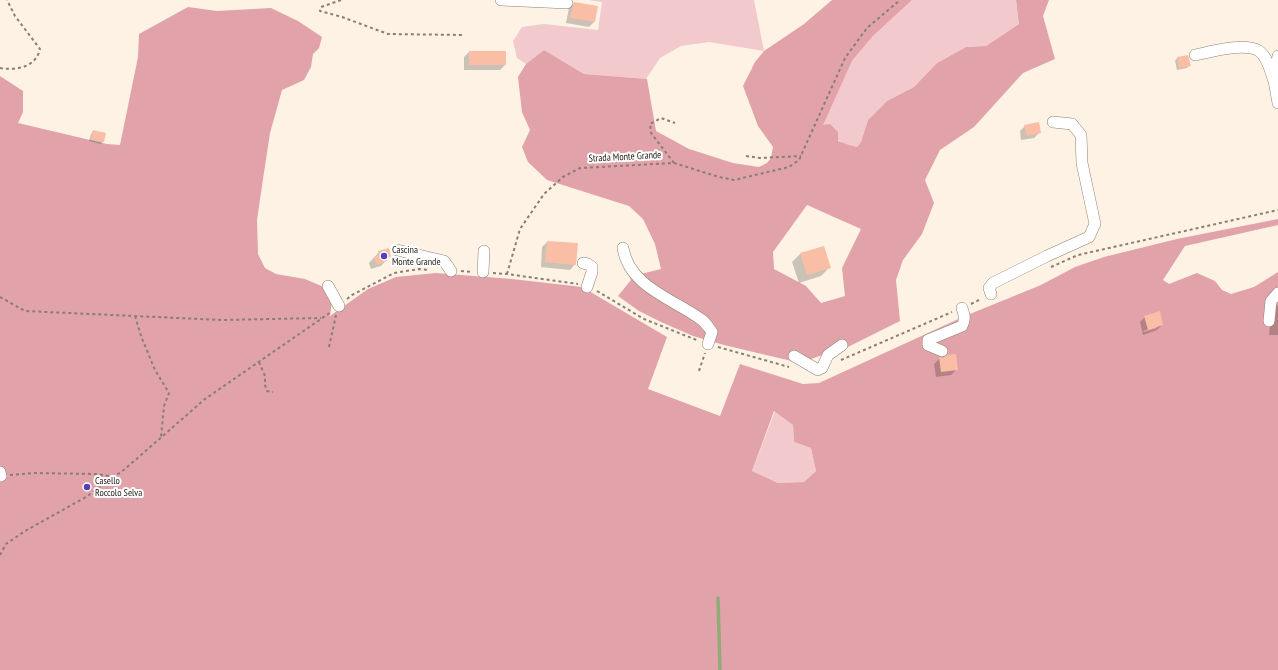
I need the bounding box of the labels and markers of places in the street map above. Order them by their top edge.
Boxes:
place label: Cascina Monte Grande [392,244,441,268]
marker: Cascina Monte Grande [379,251,389,261]
place label: Casello Roccolo Selva [95,475,142,498]
marker: Casello Roccolo Selva [82,482,92,492]

